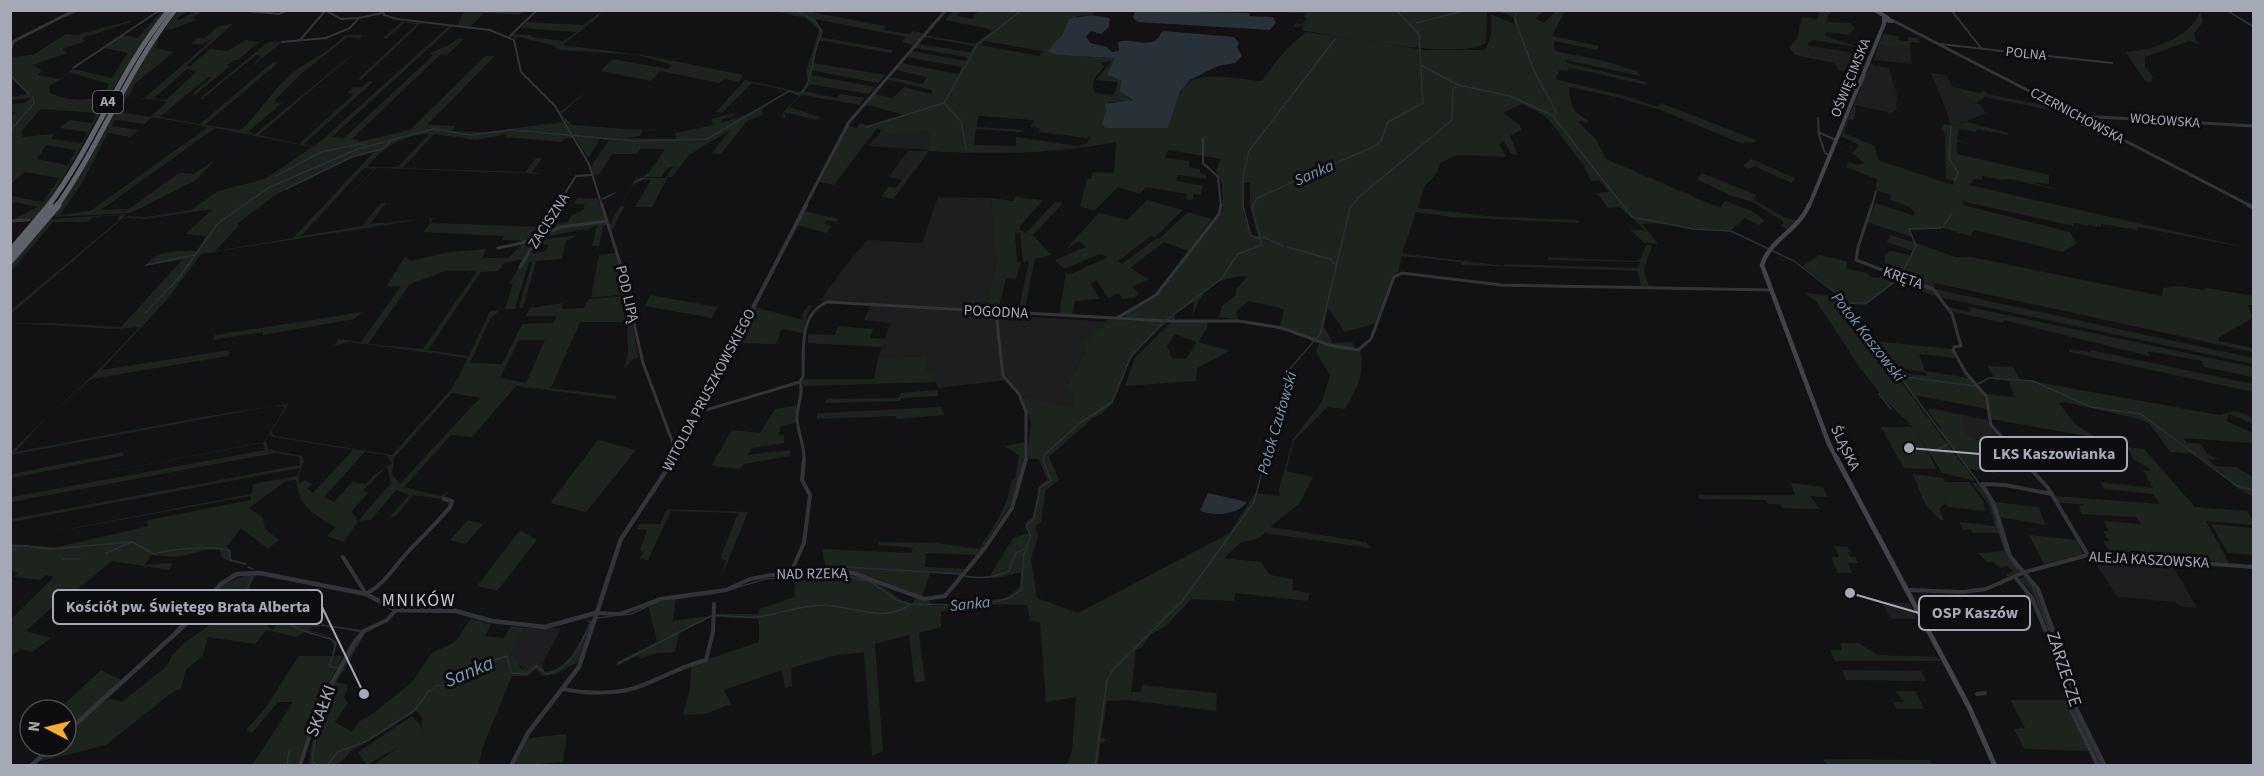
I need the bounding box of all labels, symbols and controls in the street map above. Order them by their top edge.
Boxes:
street label: OŚWIĘCIMSKA [1826,35,1876,121]
street label: POLNA [2005,42,2048,66]
street label: CZERNICHOWSKA [2026,83,2128,149]
road number: A4 [93,91,123,113]
street label: WOŁOWSKA [2129,109,2201,133]
water label: Sanka [1291,154,1338,191]
street label: ZACISZNA [523,188,575,253]
street label: KRĘTA [1880,261,1927,295]
street label: POD LIPĄ [610,263,644,325]
water label: Potok Kaszowski [1826,288,1910,387]
street label: POGODNA [963,300,1030,324]
street label: WITOLDA PRUSZKOWSKIEGO [657,305,761,475]
water label: Potok Czułowski [1252,369,1302,477]
street label: ŚLĄSKA [1825,422,1865,475]
callout: LKS Kaszowianka [1980,437,2127,471]
text: LKS Kaszowianka [1993,443,2115,465]
street label: ALEJA KASZOWSKA [2088,546,2211,574]
street label: NAD RZEKĄ [776,563,849,585]
district label: MNIKÓW [382,588,456,613]
callout: Kościół pw. Świętego Brata Alberta [53,590,322,624]
water label: Sanka [948,591,992,617]
text: Kościół pw. Świętego Brata Alberta [66,596,310,618]
callout: OSP Kaszów [1919,596,2030,630]
text: OSP Kaszów [1932,602,2019,624]
street label: ZARZECZE [2040,628,2088,710]
water label: Sanka [440,649,498,695]
street label: SKAŁKI [300,681,342,741]
north arrow [18,698,78,758]
text: N [23,720,46,733]

